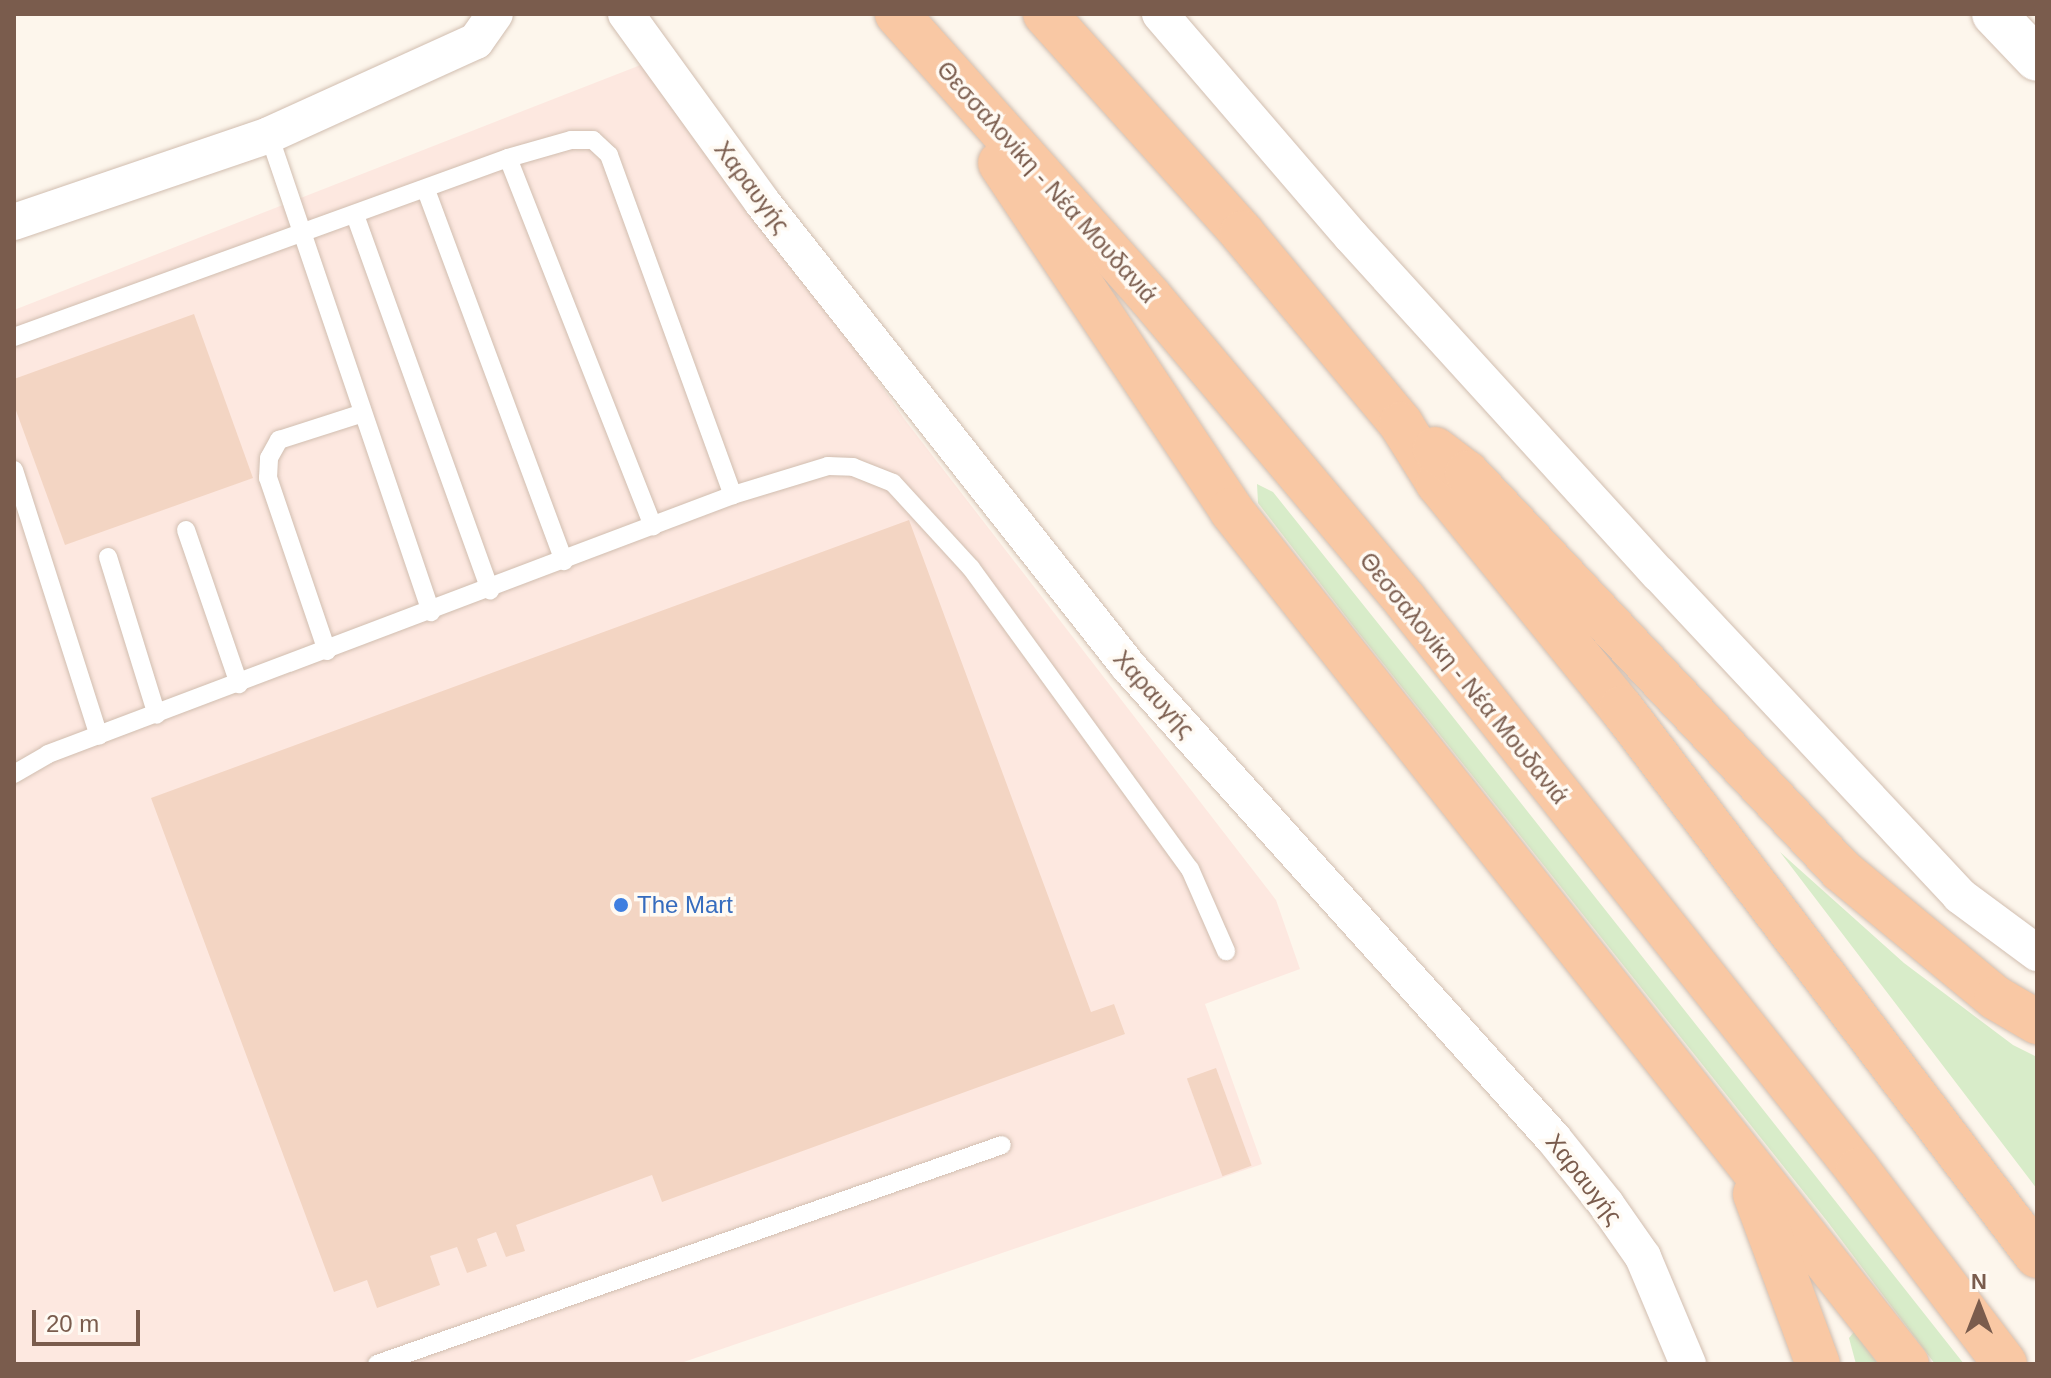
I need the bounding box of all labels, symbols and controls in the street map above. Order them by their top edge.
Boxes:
street label: Θεσσαλονίκη - Νέα Μουδανιά [931,55,1163,309]
street label: Χαραυγής [708,135,796,239]
street label: Θεσσαλονίκη - Νέα Μουδανιά [1354,546,1574,810]
street label: Χαραυγής [1107,644,1201,744]
place label: The Mart [637,891,733,919]
marker: The Mart [612,896,630,914]
street label: Χαραυγής [1540,1128,1628,1230]
north arrow [1939,1266,2019,1346]
text: N [1971,1269,1987,1294]
scale bar [36,1294,144,1344]
text: 20 m [46,1310,99,1337]

